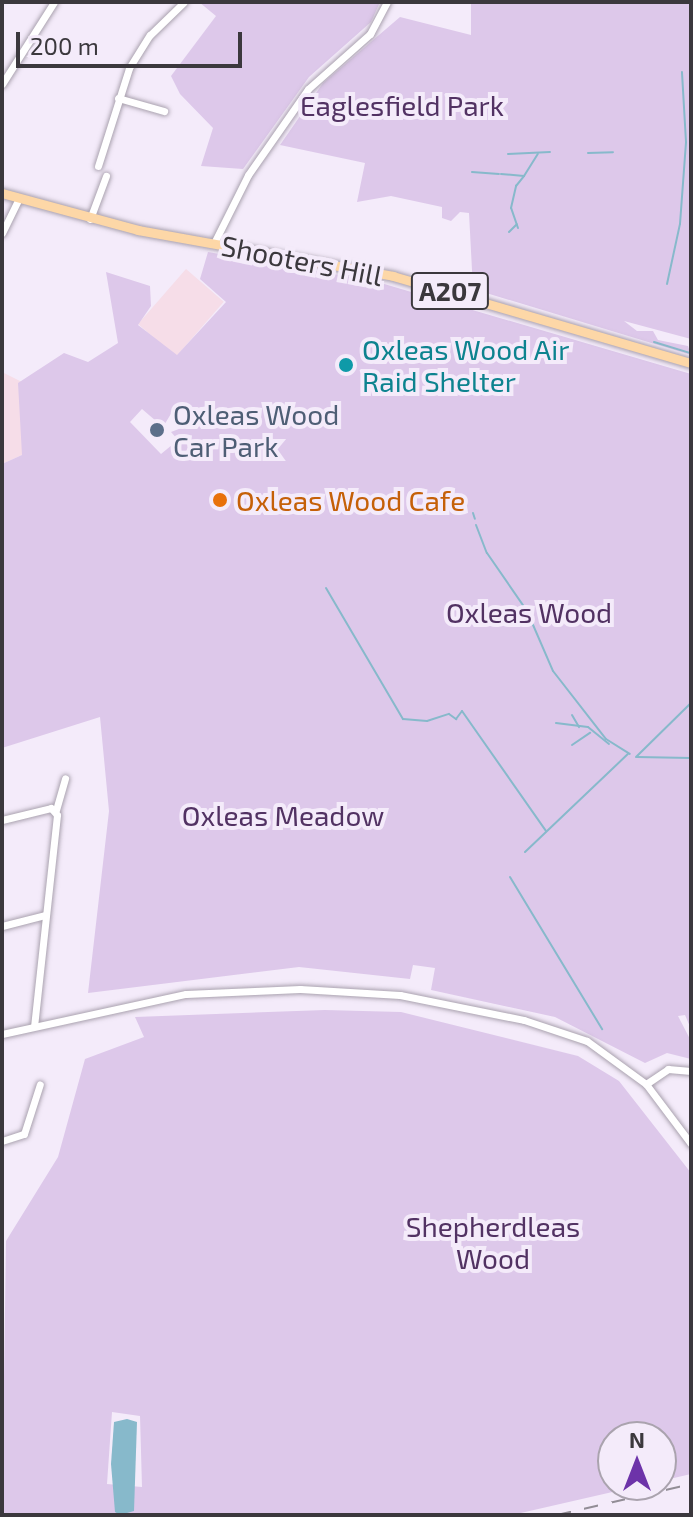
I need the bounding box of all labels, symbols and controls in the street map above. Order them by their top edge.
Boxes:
scale bar [20,16,246,66]
text: 200 m [30,31,99,60]
park label: Eaglesfield Park [300,88,504,122]
street label: Shooters Hill [219,228,385,292]
road number: A207 [410,269,490,313]
place label: Oxleas Wood Air Raid Shelter [362,332,570,398]
marker: Oxleas Wood Air Raid Shelter [337,356,355,374]
place label: Oxleas Wood Car Park [173,397,340,463]
marker: Oxleas Wood Car Park [148,421,166,439]
place label: Oxleas Wood Cafe [236,483,466,517]
marker: Oxleas Wood Cafe [211,491,229,509]
park label: Oxleas Wood [446,595,612,629]
park label: Oxleas Meadow [182,798,384,832]
park label: Shepherdleas Wood [406,1209,580,1275]
north arrow [597,1421,677,1501]
text: N [629,1426,645,1452]

